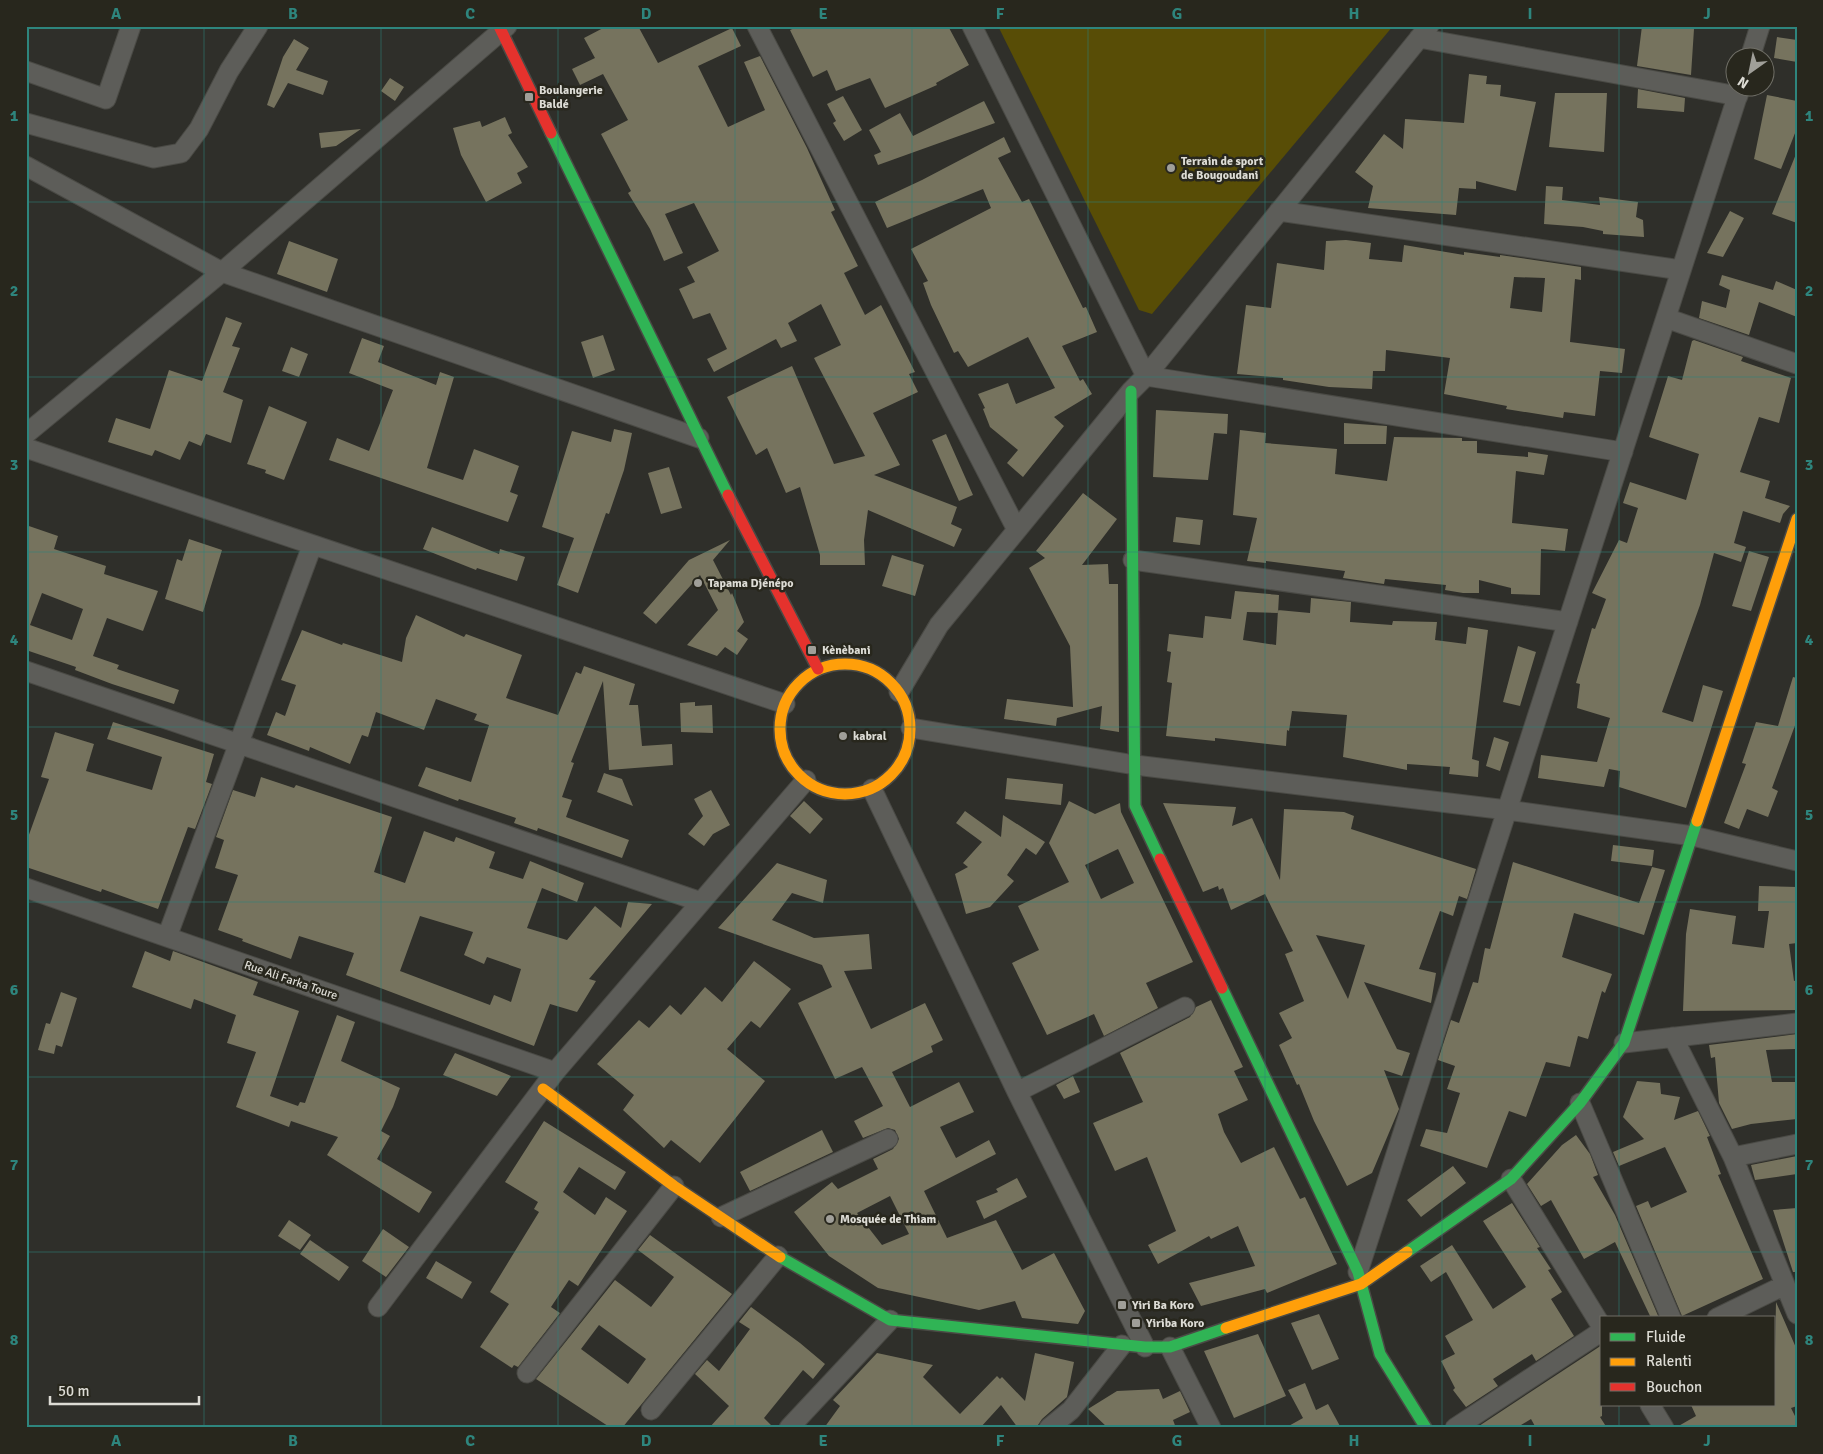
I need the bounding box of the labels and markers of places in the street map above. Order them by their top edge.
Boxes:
place label: Boulangerie Baldé [539,83,603,112]
marker: Boulangerie Baldé [523,91,535,103]
place label: Terrain de sport de Bougoudani [1181,154,1264,183]
marker: Terrain de sport de Bougoudani [1165,162,1177,174]
place label: Tapama Djénépo [708,576,793,591]
marker: Tapama Djénépo [692,577,704,589]
place label: Kènèbani [822,643,871,658]
marker: Kènèbani [806,644,818,656]
place label: kabral [853,729,887,744]
marker: kabral [837,730,849,742]
place label: Mosquée de Thiam [840,1212,937,1227]
marker: Mosquée de Thiam [824,1213,836,1225]
place label: Yiri Ba Koro [1131,1298,1194,1313]
marker: Yiri Ba Koro [1116,1299,1128,1311]
place label: Yiriba Koro [1145,1316,1204,1331]
marker: Yiriba Koro [1130,1317,1142,1329]

